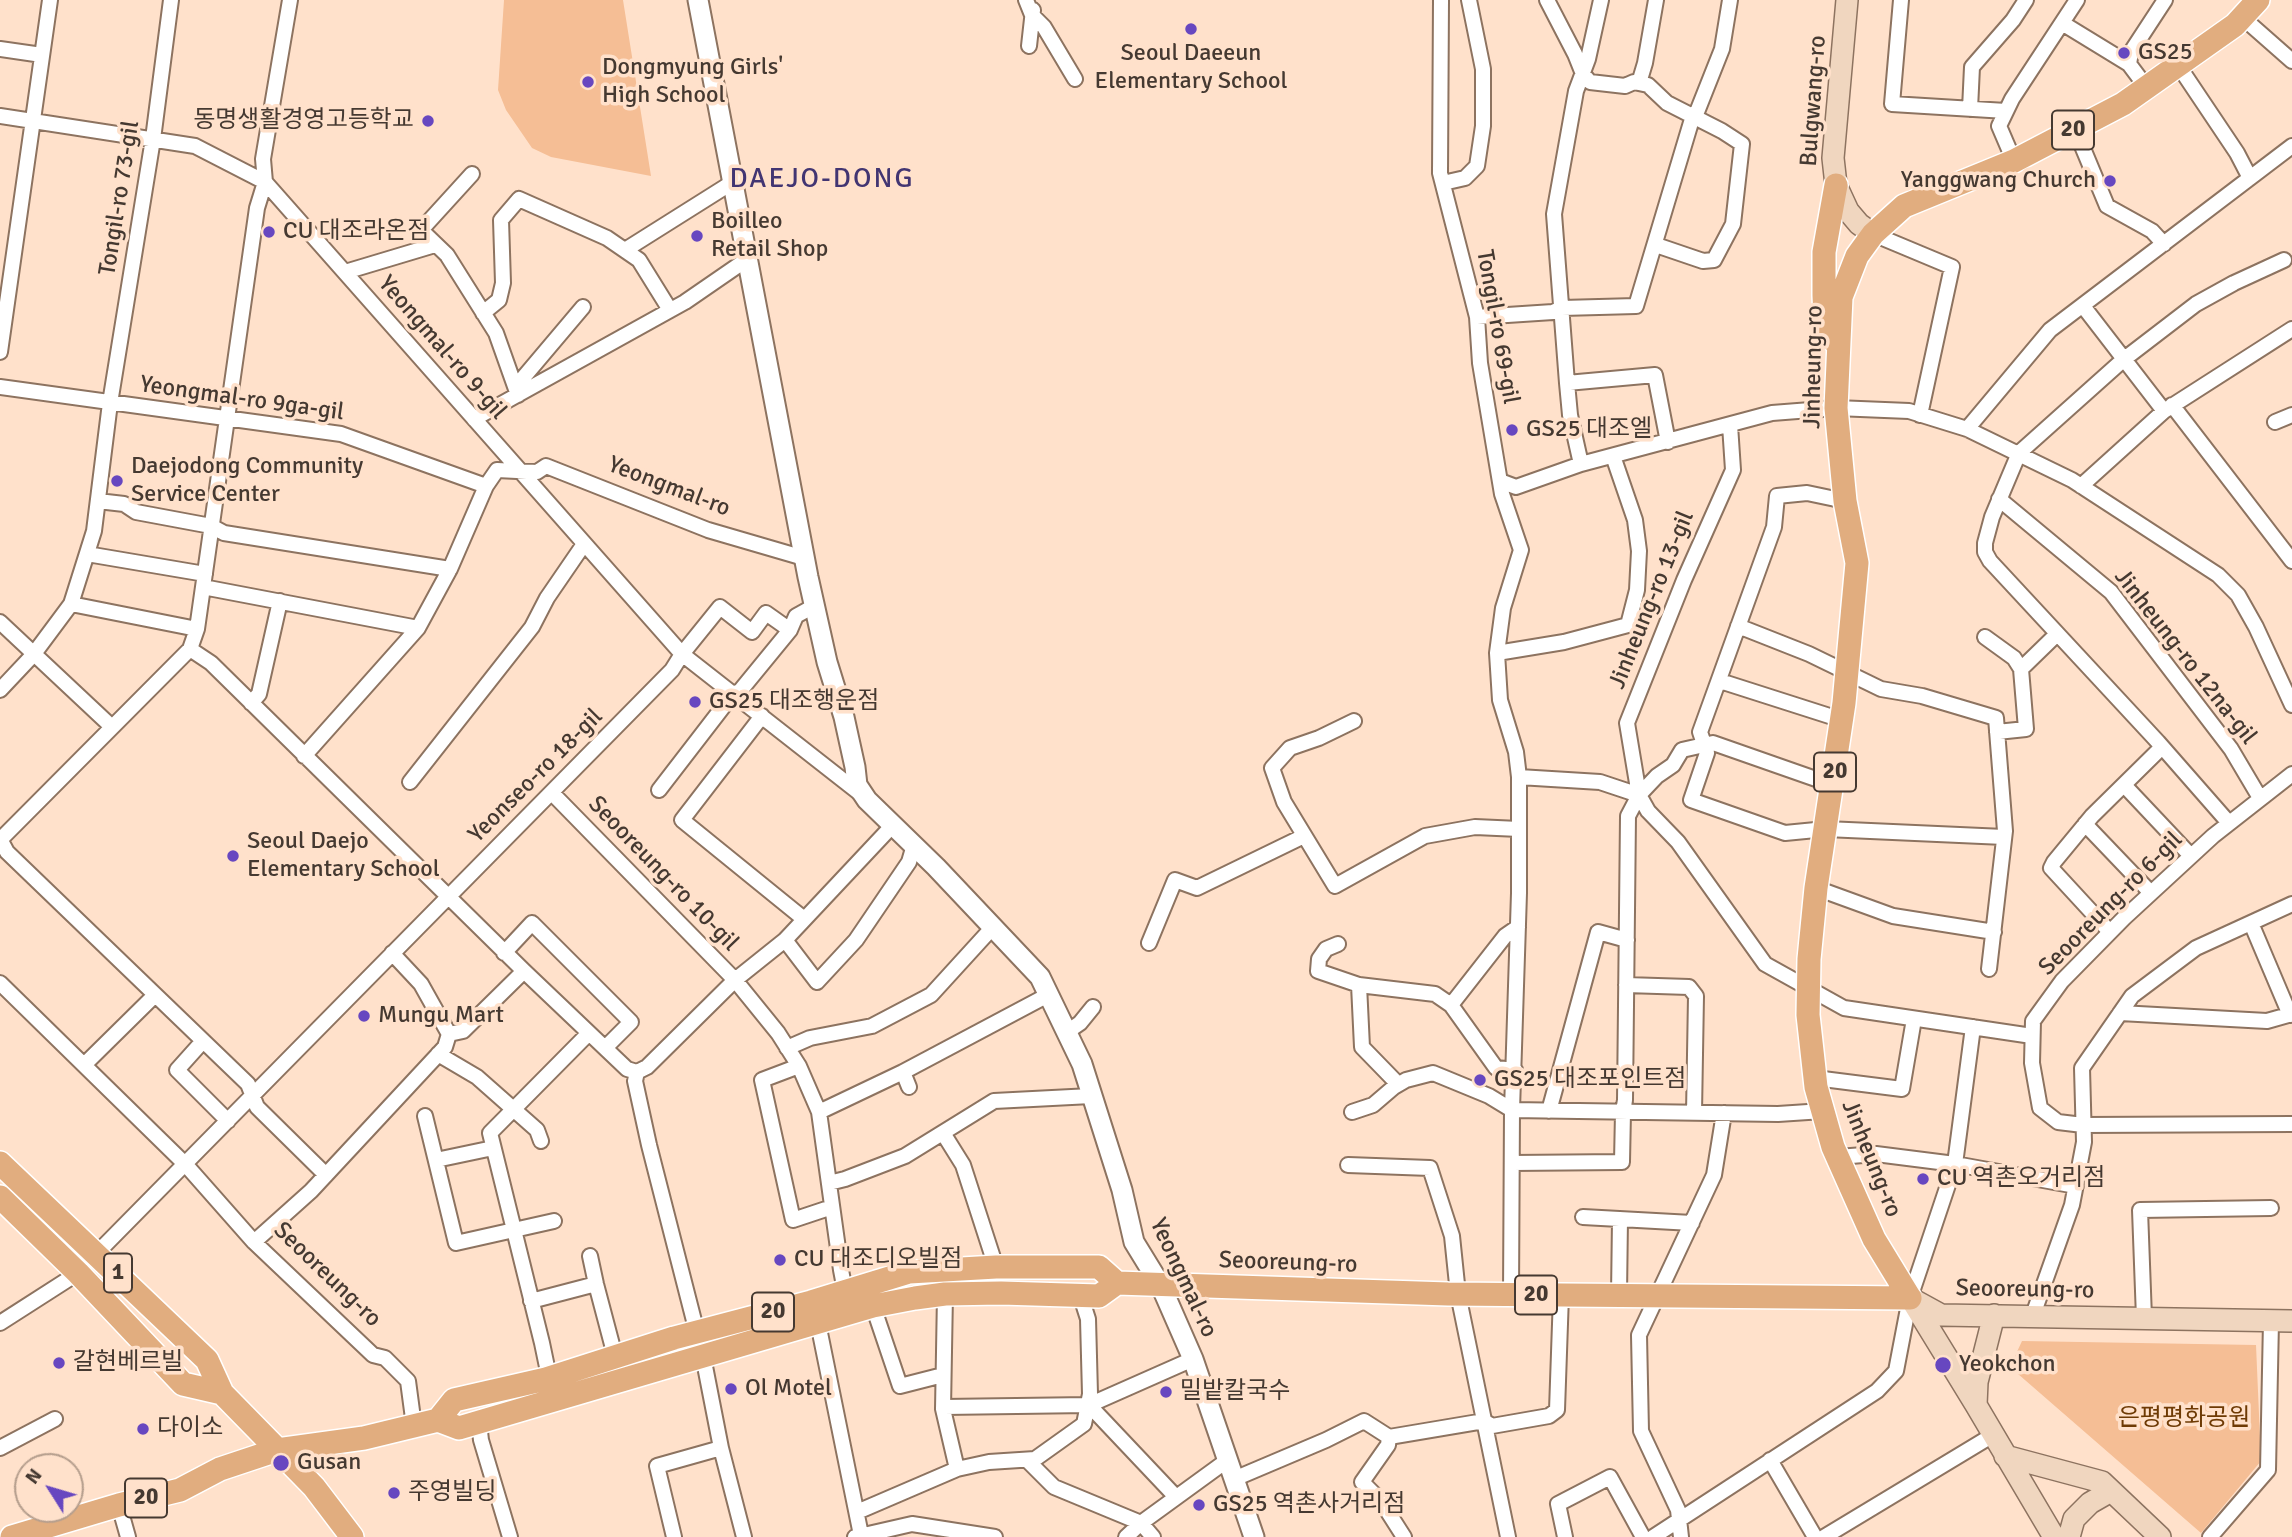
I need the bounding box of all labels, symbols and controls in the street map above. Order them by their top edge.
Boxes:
marker: Seoul Daeeun Elementary School [1183,21,1199,37]
street label: Bulgwang-ro [1795,34,1833,168]
place label: GS25 [2138,39,2193,67]
place label: Seoul Daeeun Elementary School [1095,40,1287,96]
marker: GS25 [2116,45,2132,61]
place label: Dongmyung Girls' High School [602,54,783,110]
marker: Dongmyung Girls' High School [580,74,596,90]
place label: 동명생활경영고등학교 [193,107,414,135]
road number: 20 [2052,111,2094,150]
marker: 동명생활경영고등학교 [420,113,436,129]
street label: Tongil-ro 73-gil [94,119,146,277]
district label: DAEJO-DONG [731,163,913,197]
place label: Yanggwang Church [1901,167,2096,195]
marker: Yanggwang Church [2102,173,2118,189]
place label: Boilleo Retail Shop [711,208,828,264]
place label: CU 대조라온점 [283,218,429,246]
marker: CU 대조라온점 [261,224,277,240]
marker: Boilleo Retail Shop [689,228,705,244]
street label: Tongil-ro 69-gil [1469,248,1525,406]
street label: Yeongmal-ro 9-gil [372,270,512,426]
street label: Jinheung-ro [1799,305,1829,429]
street label: Yeongmal-ro 9ga-gil [138,370,346,428]
place label: GS25 대조엘 [1526,416,1652,444]
marker: GS25 대조엘 [1504,422,1520,438]
street label: Yeongmal-ro [604,451,734,523]
place label: Daejodong Community Service Center [131,453,363,509]
marker: Daejodong Community Service Center [109,473,125,489]
street label: Jinheung-ro 13-gil [1603,507,1701,693]
street label: Jinheung-ro 12na-gil [2108,564,2262,750]
place label: GS25 대조행운점 [709,688,879,716]
marker: GS25 대조행운점 [687,694,703,710]
street label: Yeonseo-ro 18-gil [463,703,609,849]
road number: 20 [1814,752,1856,792]
street label: Seooreung-ro 10-gil [582,790,744,958]
street label: Seooreung-ro 6-gil [2033,826,2189,982]
place label: Seoul Daejo Elementary School [247,828,440,884]
marker: Seoul Daejo Elementary School [225,848,241,864]
place label: Mungu Mart [378,1002,504,1030]
marker: Mungu Mart [356,1008,372,1024]
place label: GS25 대조포인트점 [1494,1066,1686,1094]
marker: GS25 대조포인트점 [1472,1072,1488,1088]
street label: Jinheung-ro [1835,1096,1907,1222]
place label: CU 역촌오거리점 [1937,1165,2105,1193]
marker: CU 역촌오거리점 [1915,1171,1931,1187]
street label: Yeongmal-ro [1143,1214,1223,1342]
street label: Seooreung-ro [267,1216,387,1334]
place label: CU 대조디오빌점 [794,1246,962,1274]
street label: Seooreung-ro [1218,1246,1358,1280]
marker: CU 대조디오빌점 [772,1252,788,1268]
road number: 1 [104,1254,132,1292]
street label: Seooreung-ro [1955,1274,2095,1306]
road number: 20 [1515,1276,1557,1314]
road number: 20 [752,1292,794,1331]
place label: 갈현베르빌 [73,1349,183,1377]
place label: Yeokchon [1959,1351,2056,1379]
marker: 갈현베르빌 [51,1355,67,1371]
marker: Yeokchon [1933,1355,1953,1375]
place label: Ol Motel [745,1375,832,1403]
place label: 밀밭칼국수 [1180,1378,1290,1406]
marker: Ol Motel [723,1381,739,1397]
marker: 밀밭칼국수 [1158,1384,1174,1400]
park label: 은평평화공원 [2118,1405,2250,1433]
place label: 다이소 [157,1415,223,1443]
marker: 다이소 [135,1421,151,1437]
place label: Gusan [297,1449,361,1477]
north arrow [14,1453,84,1523]
marker: Gusan [271,1453,291,1473]
text: N [20,1464,47,1489]
road number: 20 [125,1478,167,1518]
place label: 주영빌딩 [408,1479,496,1507]
marker: 주영빌딩 [386,1485,402,1501]
place label: GS25 역촌사거리점 [1213,1491,1405,1519]
marker: GS25 역촌사거리점 [1191,1497,1207,1513]

